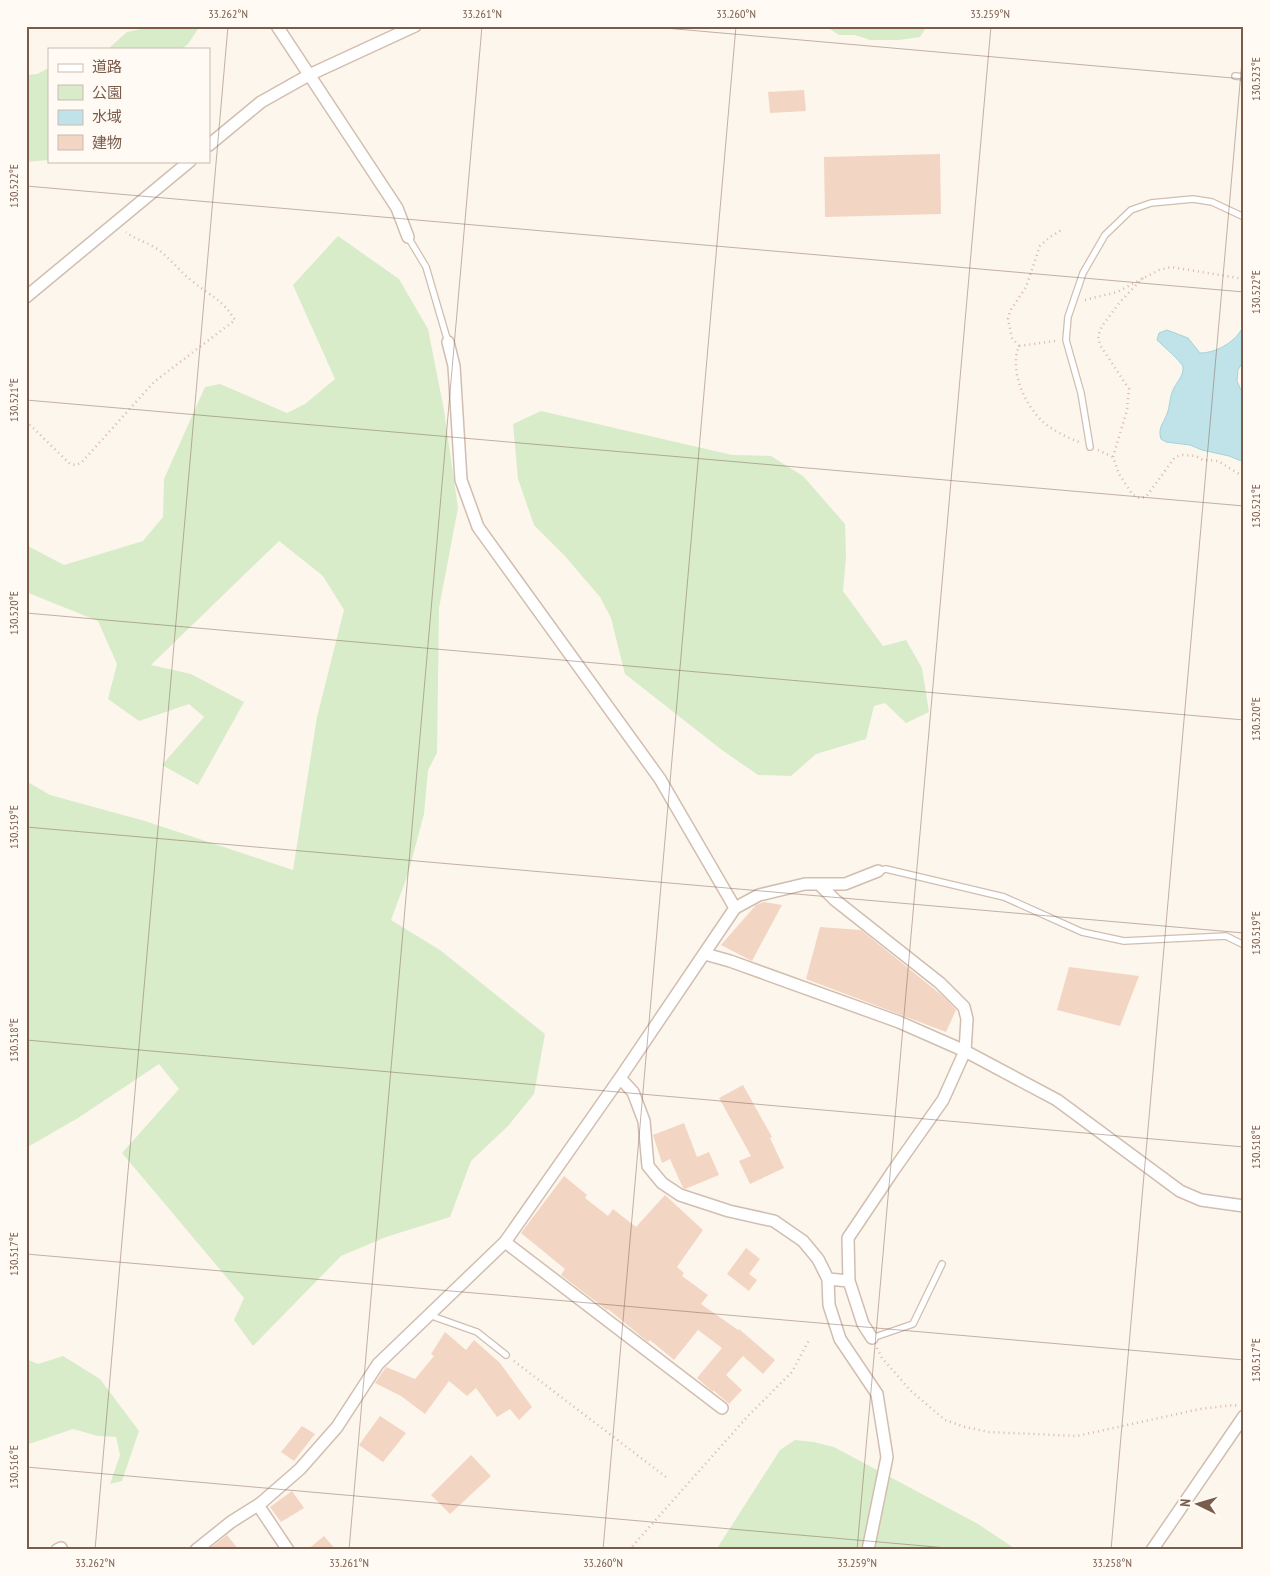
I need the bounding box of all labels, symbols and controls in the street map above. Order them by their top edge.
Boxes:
text: 33.262°N [208,6,248,21]
text: 33.261°N [462,6,502,21]
text: 33.260°N [716,6,756,21]
text: 33.259°N [970,6,1010,21]
legend [48,48,210,162]
text: 道路 [92,57,122,76]
text: 130.523°E [1248,57,1263,101]
text: 公園 [92,83,122,102]
text: 水域 [92,107,122,126]
text: 建物 [92,133,122,152]
text: 130.522°E [6,164,21,208]
text: 130.522°E [1248,270,1263,314]
text: 130.521°E [6,378,21,422]
text: 130.521°E [1248,484,1263,528]
text: 130.520°E [6,591,21,635]
text: 130.520°E [1248,697,1263,741]
text: 130.519°E [6,805,21,849]
text: 130.519°E [1248,911,1263,955]
text: 130.518°E [6,1018,21,1062]
text: 130.518°E [1248,1125,1263,1169]
text: 130.517°E [6,1232,21,1276]
text: 130.517°E [1248,1338,1263,1382]
text: 130.516°E [6,1445,21,1489]
north arrow [1172,1478,1222,1528]
text: N [1176,1498,1194,1507]
text: 33.262°N [75,1555,115,1570]
text: 33.261°N [329,1555,369,1570]
text: 33.260°N [583,1555,623,1570]
text: 33.259°N [837,1555,877,1570]
text: 33.258°N [1092,1555,1132,1570]

